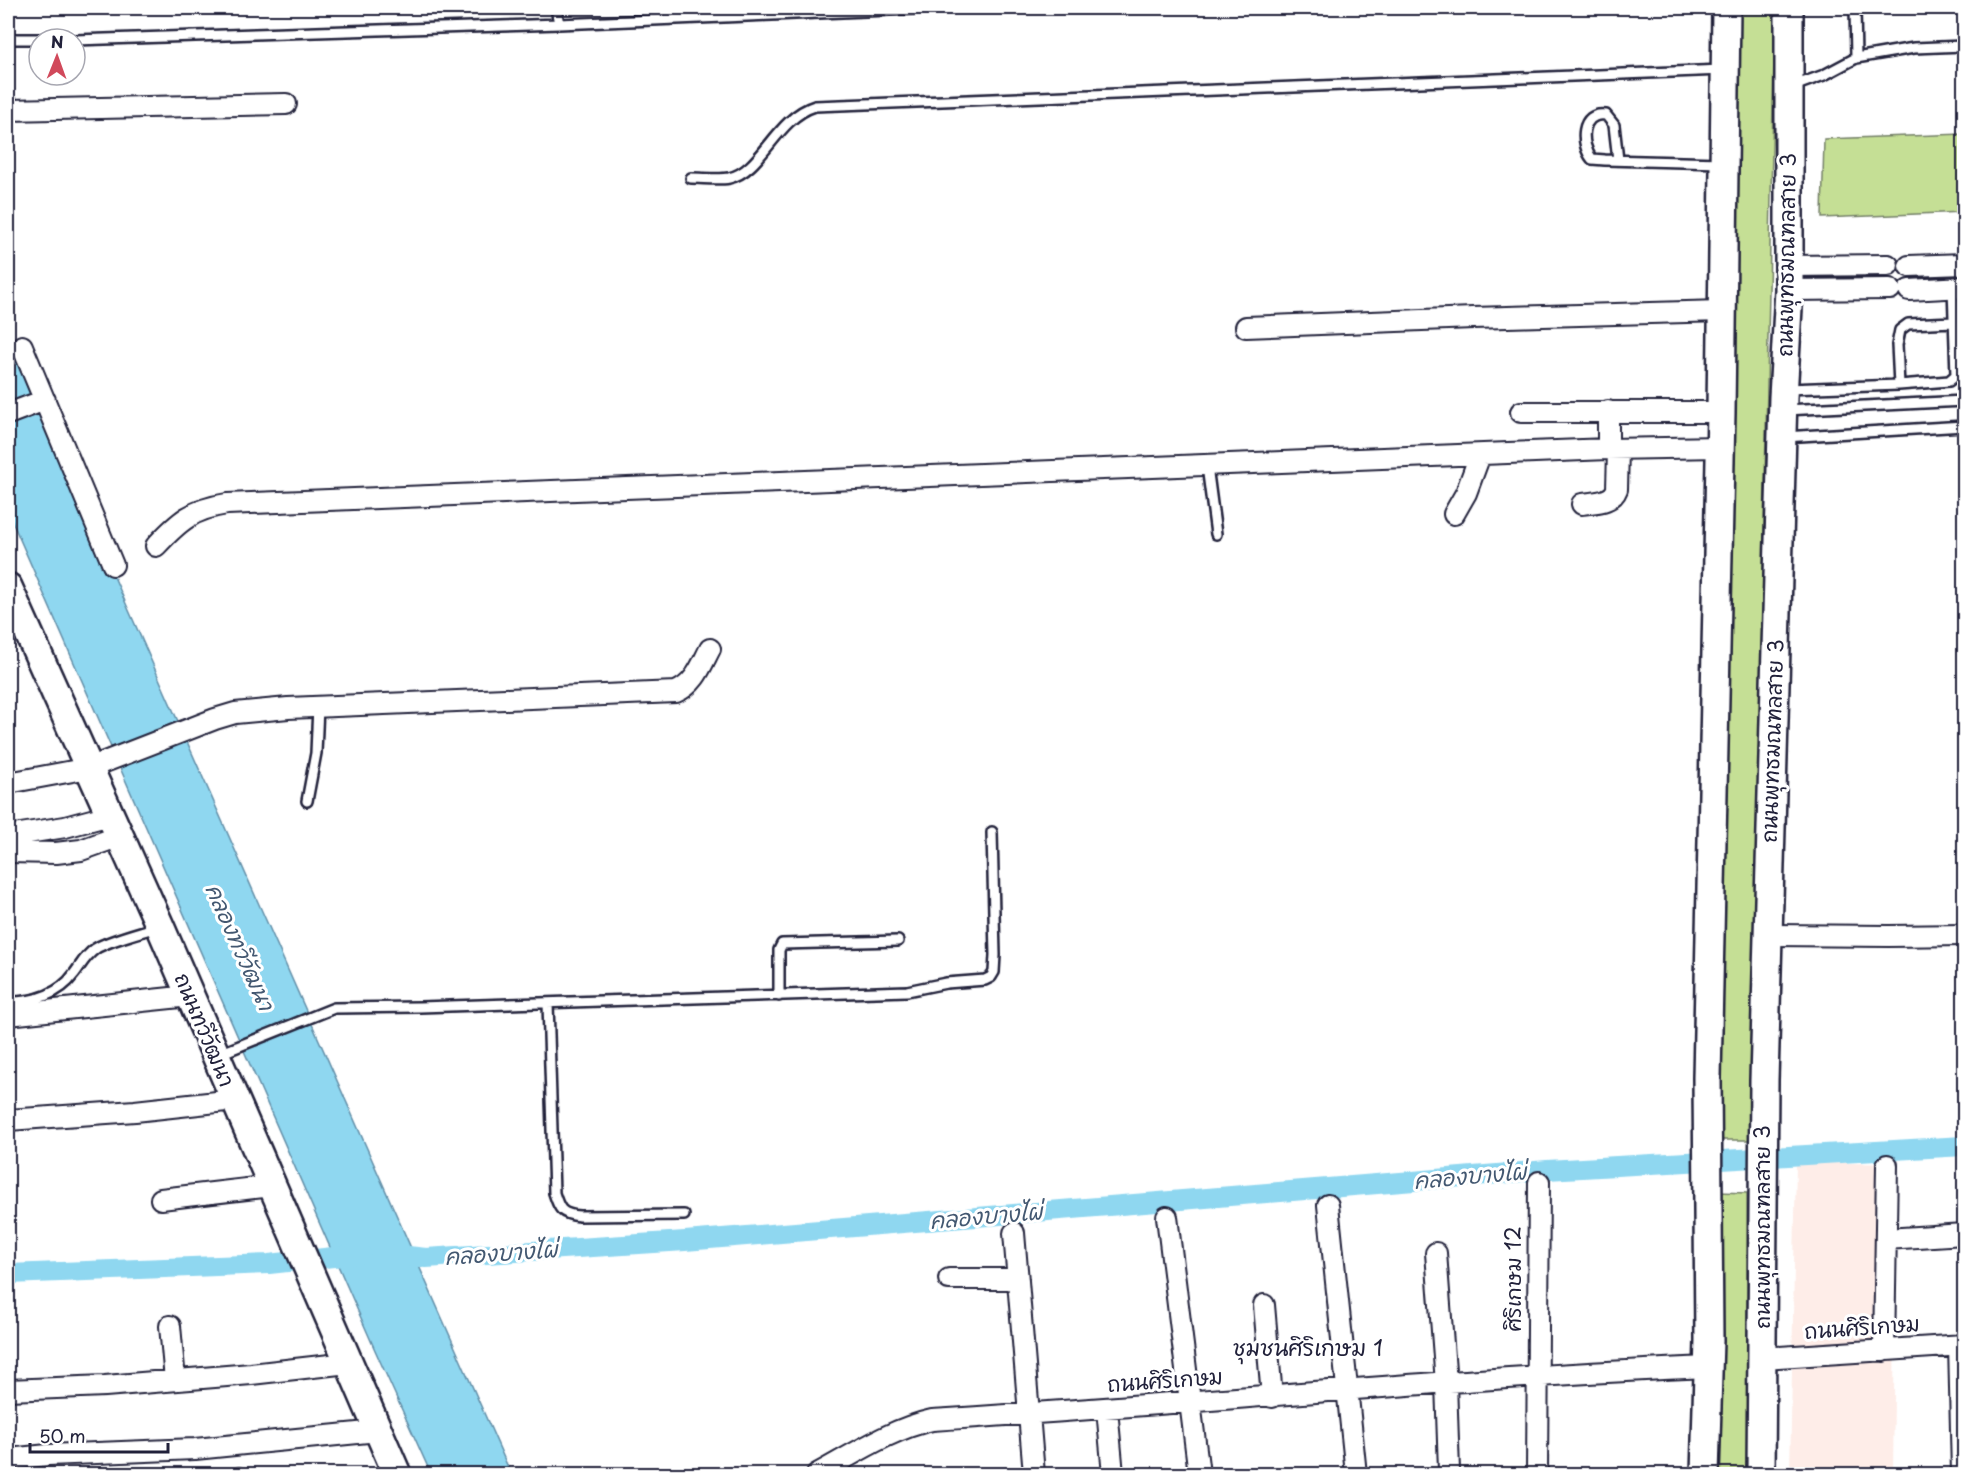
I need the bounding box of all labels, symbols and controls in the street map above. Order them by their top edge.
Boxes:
north arrow [27,27,87,87]
text: N [51,29,64,53]
street label: ถนนพุทธมณฑลสาย 3 [1767,153,1805,357]
street label: ถนนพุทธมณฑลสาย 3 [1751,639,1793,843]
water label: คลองทวีวัฒนา [199,878,285,1016]
street label: ถนนทวีวัฒนา [167,967,244,1091]
street label: ถนนพุทธมณฑลสาย 3 [1745,1125,1779,1329]
water label: คลองบางไผ่ [1412,1153,1532,1196]
water label: คลองบางไผ่ [928,1193,1048,1236]
street label: ศิริเกษม 12 [1496,1226,1528,1332]
water label: คลองบางไผ่ [443,1231,562,1272]
street label: ถนนศิริเกษม [1803,1306,1921,1346]
district label: ชุมชนศิริเกษม 1 [1233,1330,1383,1365]
street label: ถนนศิริเกษม [1106,1359,1224,1399]
scale bar [30,1416,168,1454]
text: 50 m [39,1422,86,1449]

